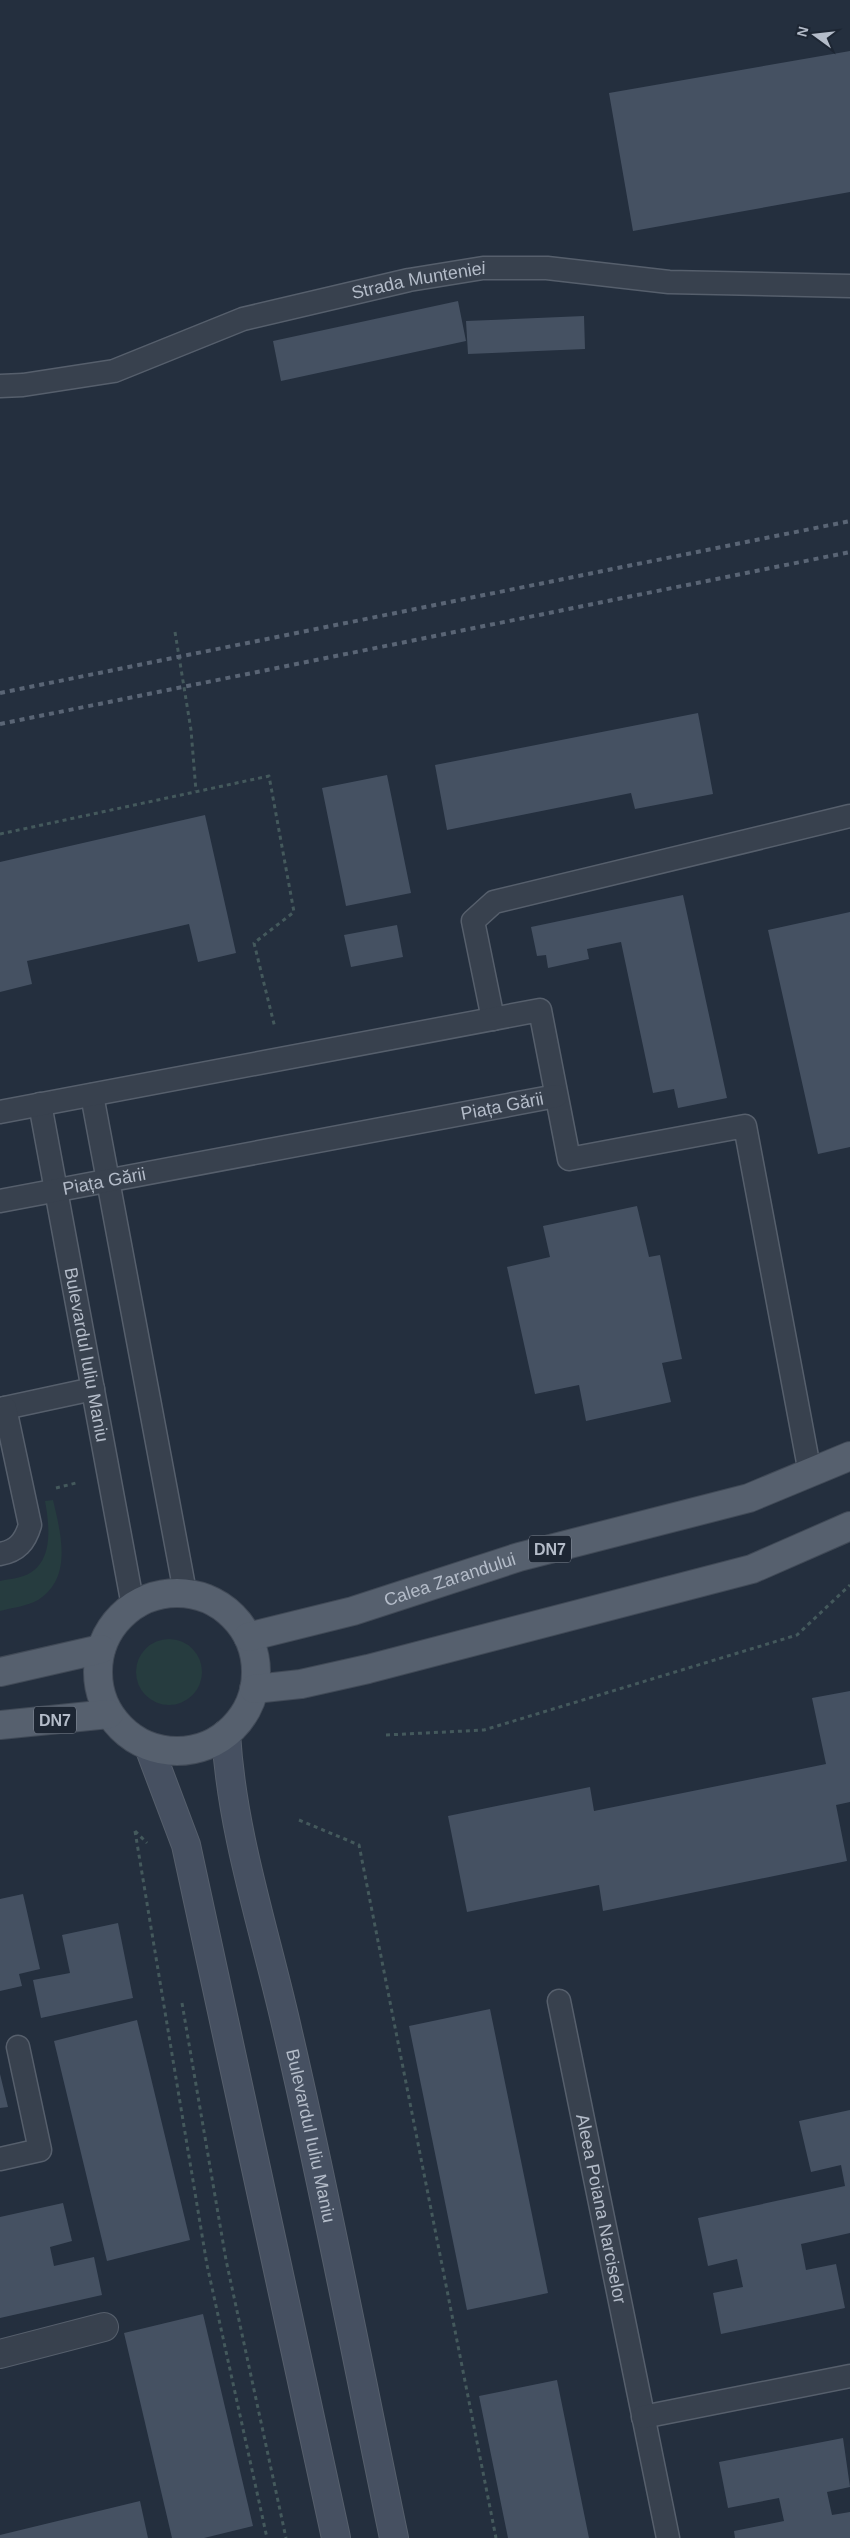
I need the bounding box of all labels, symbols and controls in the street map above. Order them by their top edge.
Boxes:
north arrow [790,10,840,60]
text: N [793,25,811,39]
street label: Strada Munteniei [349,258,485,303]
street label: Piața Gării [459,1089,545,1124]
street label: Piața Gării [61,1164,147,1199]
street label: Bulevardul Iuliu Maniu [60,1266,112,1444]
road number: DN7 [529,1536,571,1562]
street label: Calea Zarandului [382,1549,518,1610]
road number: DN7 [34,1706,76,1734]
street label: Bulevardul Iuliu Maniu [282,2047,339,2224]
street label: Aleea Poiana Narciselor [572,2112,630,2305]

